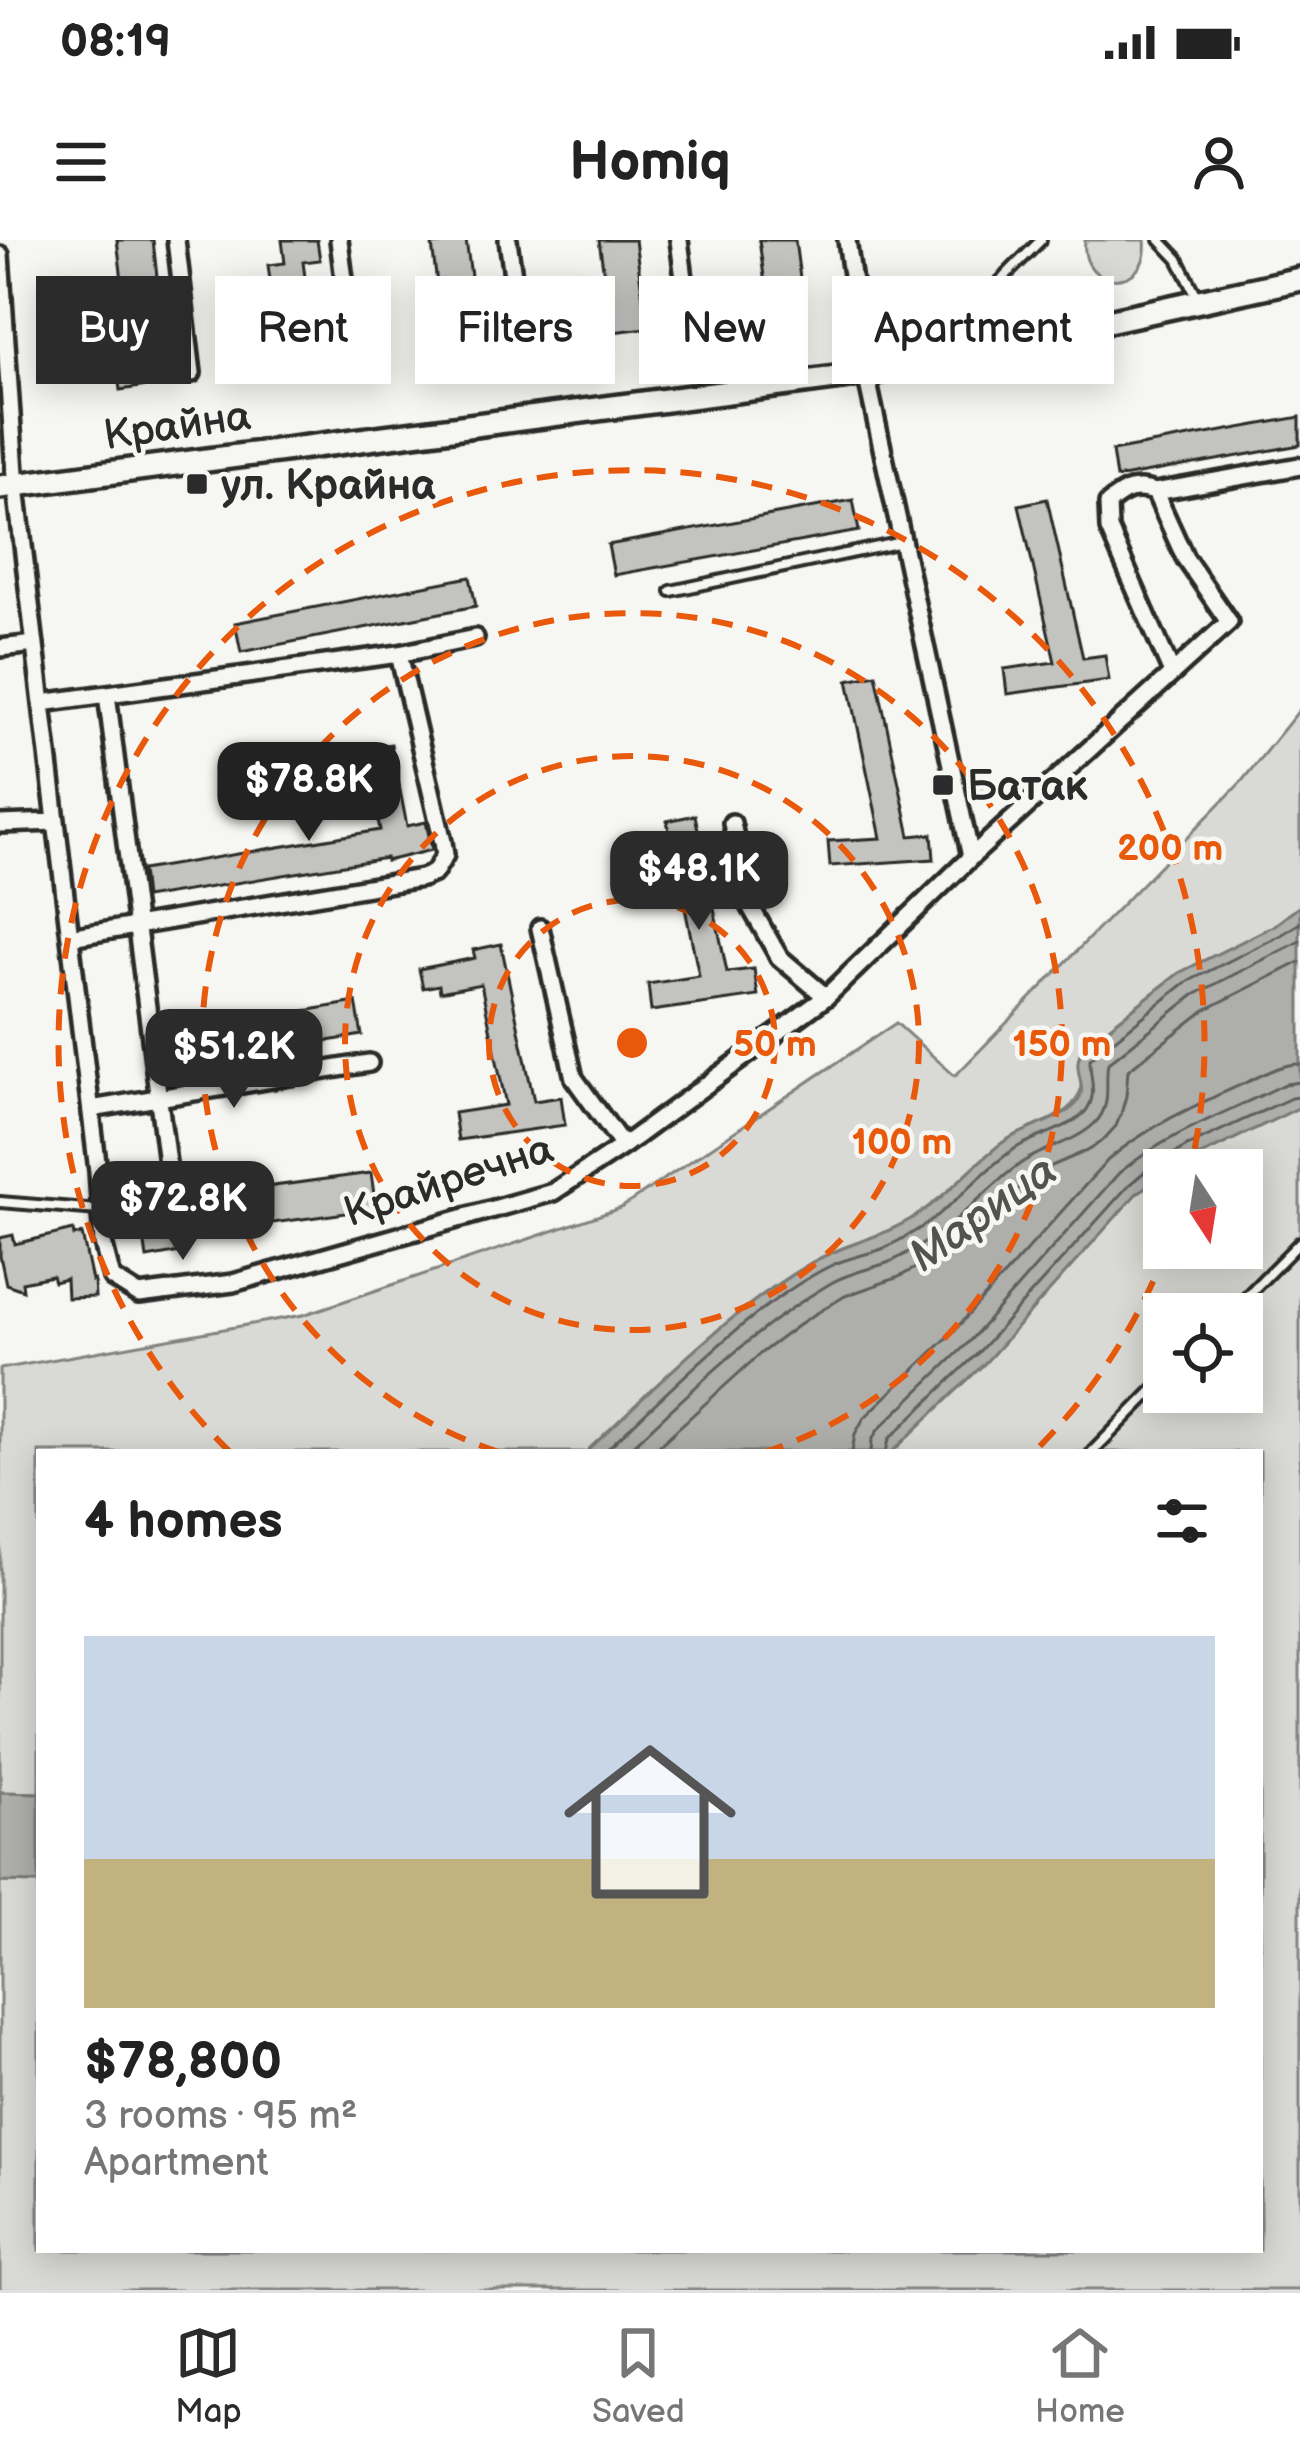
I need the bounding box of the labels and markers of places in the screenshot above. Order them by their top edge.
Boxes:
place label: ул. Крайна [221,461,436,512]
marker: ул. Крайна [184,471,210,497]
pin: $78.8K [211,742,407,844]
place label: Батак [967,762,1088,813]
marker: Батак [930,772,956,798]
pin: $48.1K [601,831,797,933]
pin: $51.2K [136,1009,332,1111]
centre of rings [611,1022,653,1064]
pin: $72.8K [85,1161,281,1263]

